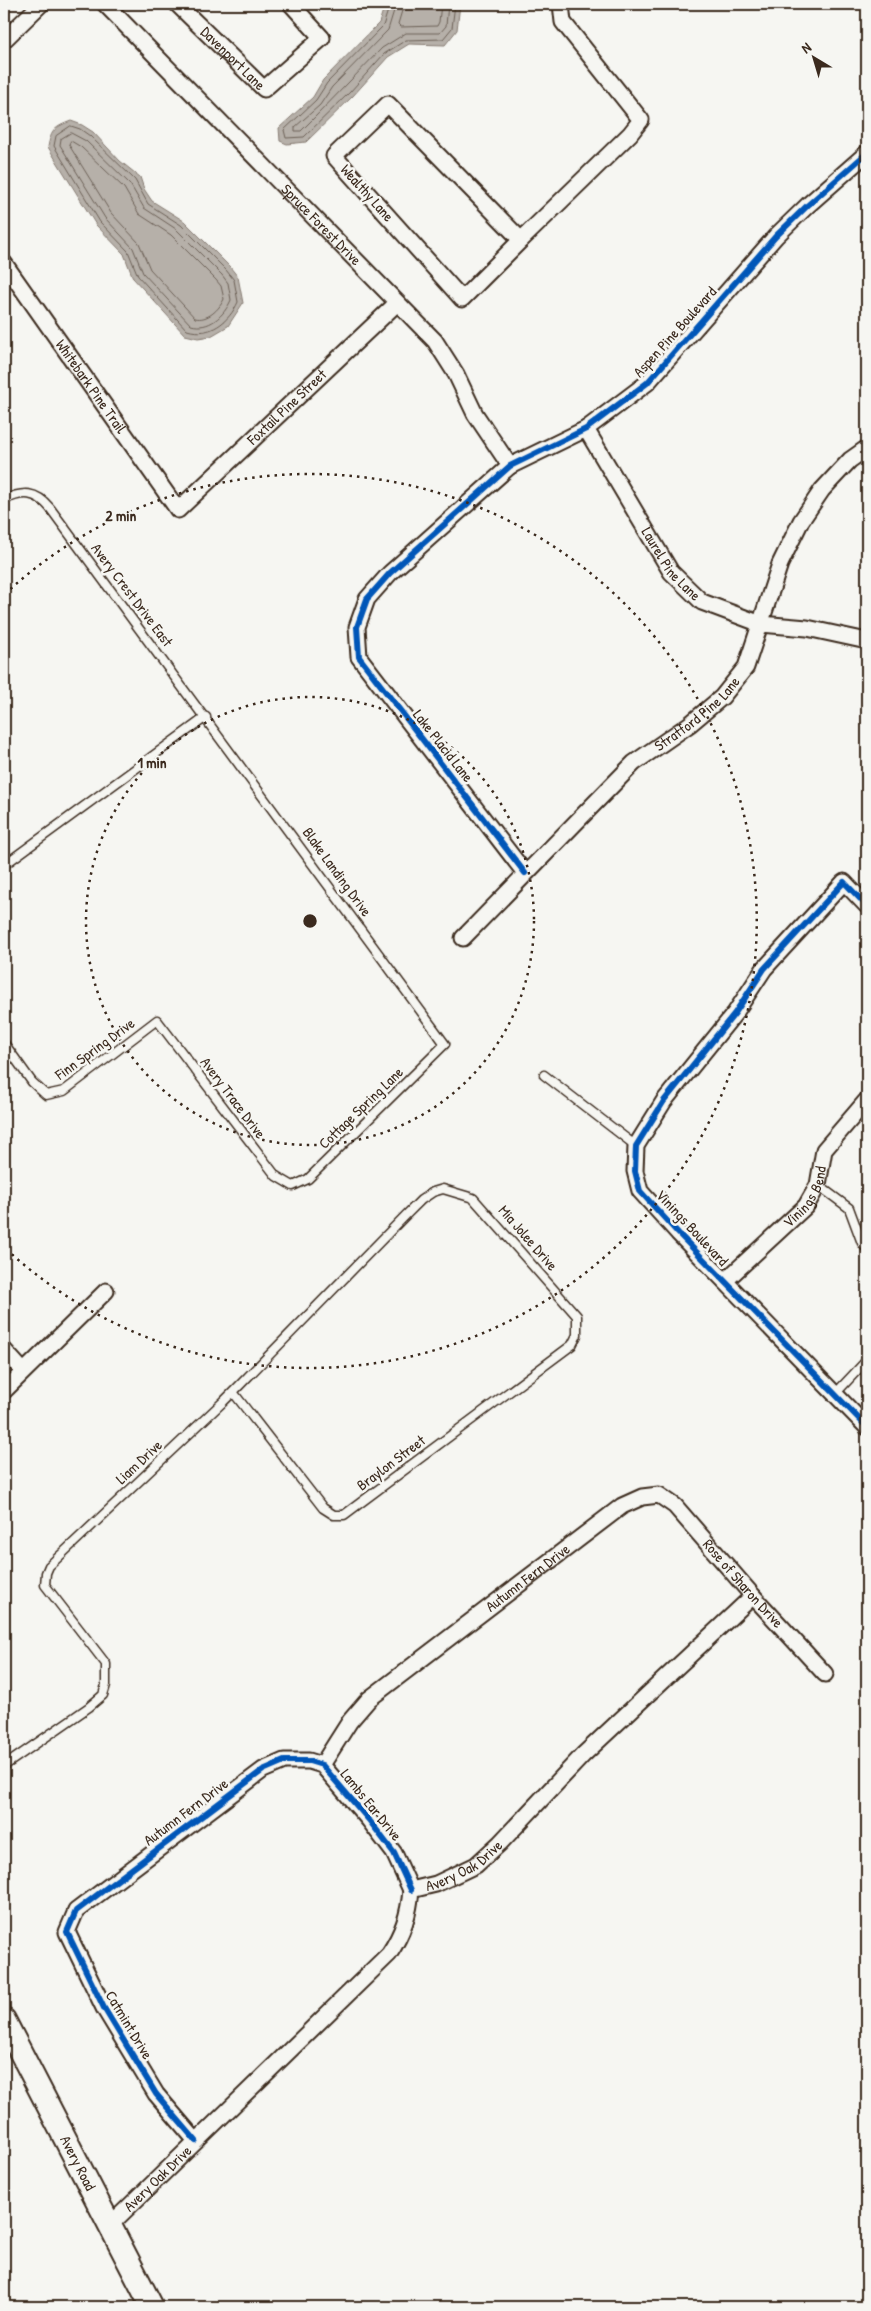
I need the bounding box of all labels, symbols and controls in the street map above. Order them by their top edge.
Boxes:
street label: Davenport Lane [196,22,270,95]
north arrow [788,32,838,82]
text: N [797,37,815,57]
street label: Wealthy Lane [336,159,399,226]
street label: Spruce Forest Drive [277,179,366,270]
street label: Aspen Pine Boulevard [628,282,721,382]
street label: Whitebark Pine Trail [51,335,132,437]
street label: Foxtail Pine Street [242,363,332,450]
text: 2 min [106,505,137,526]
street label: Laurel Pine Lane [637,523,706,605]
street label: Avery Crest Drive East [87,539,179,651]
street label: Stratford Pine Lane [650,672,744,756]
street label: Lake Placid Lane [408,705,478,786]
text: 1 min [137,752,167,773]
street label: Blake Landing Drive [298,823,377,921]
centre of rings [301,912,319,930]
street label: Finn Spring Drive [50,1013,139,1085]
street label: Avery Trace Drive [196,1053,271,1143]
street label: Cottage Spring Lane [314,1062,408,1153]
street label: Vinings Bend [778,1164,831,1232]
street label: Vinings Boulevard [651,1185,733,1271]
street label: Mia Jolee Drive [494,1200,563,1275]
street label: Braylon Street [352,1429,430,1495]
street label: Liam Drive [111,1435,167,1489]
street label: Rose of Sharon Drive [698,1534,788,1632]
street label: Autumn Fern Drive [481,1538,574,1616]
street label: Lambs Ear Drive [336,1764,407,1845]
street label: Autumn Fern Drive [139,1773,232,1850]
street label: Avery Oak Drive [423,1835,507,1896]
street label: Catmint Drive [101,1987,158,2063]
street label: Avery Road [55,2132,101,2194]
street label: Avery Oak Drive [119,2140,196,2216]

